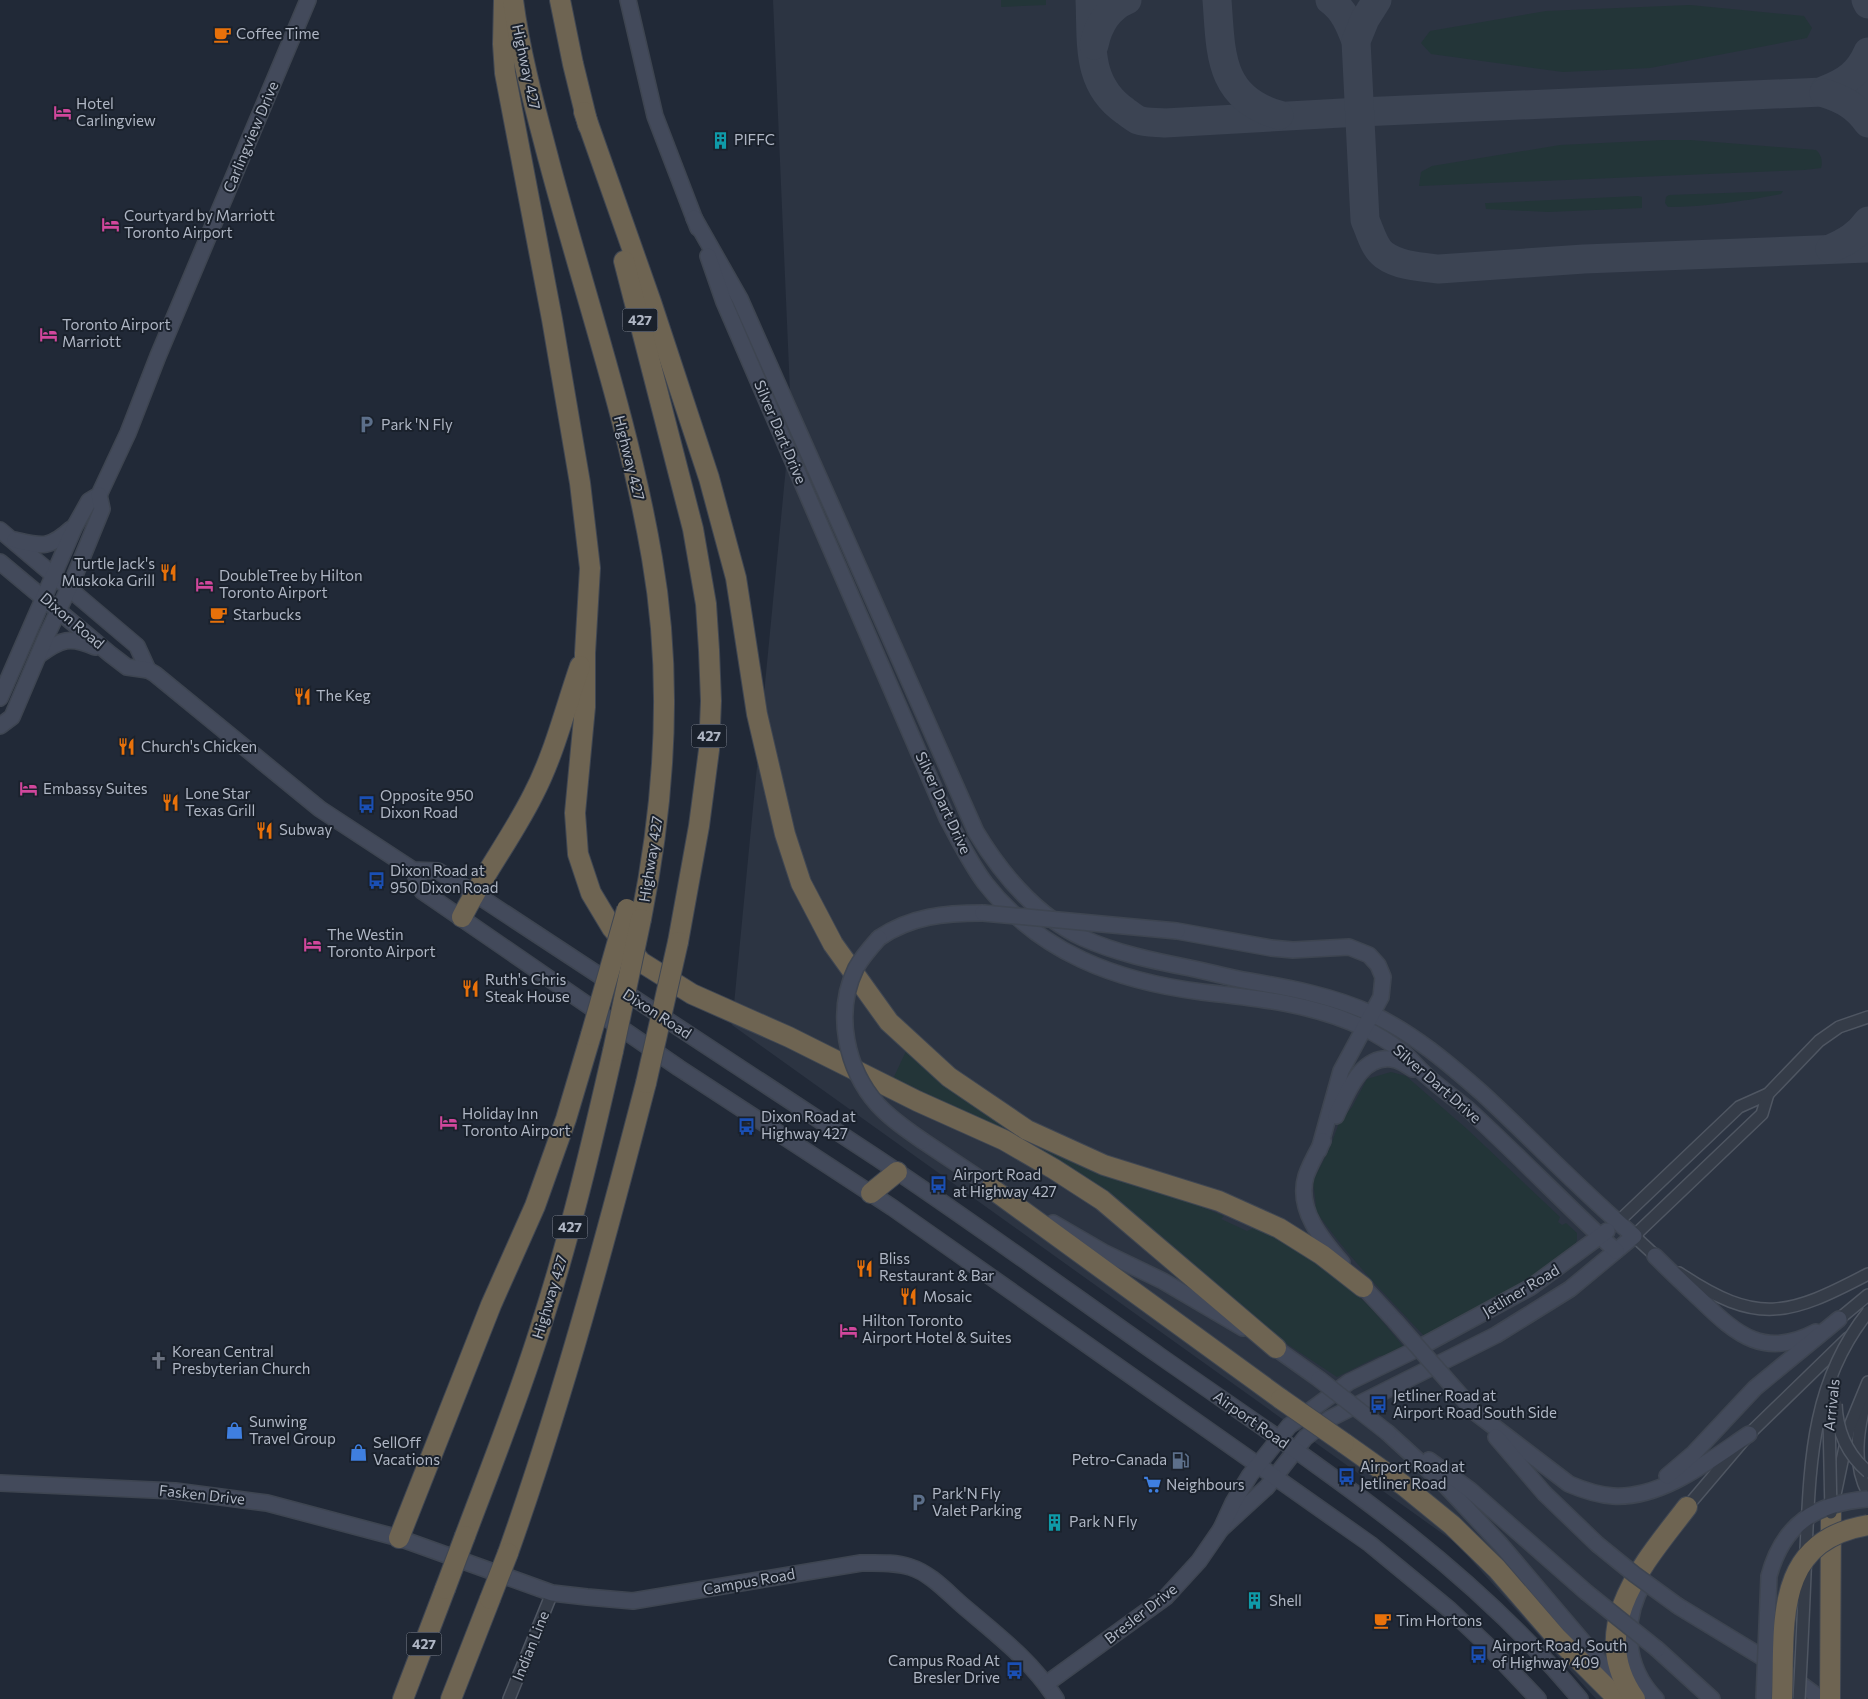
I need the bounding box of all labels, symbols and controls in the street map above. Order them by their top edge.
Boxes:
street label: Highway 427 [509,22,545,111]
cafe icon: Coffee Time [212,24,232,44]
place label: Coffee Time [236,24,320,42]
street label: Carlingview Drive [219,78,282,195]
place label: Hotel Carlingview [76,94,156,129]
hotel icon: Hotel Carlingview [52,103,72,123]
building icon: PIFFC [710,130,730,150]
place label: PIFFC [734,130,775,148]
place label: Courtyard by Marriott Toronto Airport [124,206,275,241]
hotel icon: Courtyard by Marriott Toronto Airport [100,215,120,235]
road number: 427 [622,308,658,332]
place label: Toronto Airport Marriott [62,315,171,350]
hotel icon: Toronto Airport Marriott [38,324,58,344]
street label: Silver Dart Drive [751,377,811,486]
street label: Highway 427 [611,413,649,502]
parking icon: Park 'N Fly [357,415,377,435]
place label: Park 'N Fly [381,415,453,433]
place label: Turtle Jack's Muskoka Grill [61,554,155,589]
restaurant icon: Turtle Jack's Muskoka Grill [159,563,179,583]
place label: DoubleTree by Hilton Toronto Airport [219,566,363,601]
hotel icon: DoubleTree by Hilton Toronto Airport [195,575,215,595]
street label: Dixon Road [37,588,108,652]
cafe icon: Starbucks [209,605,229,625]
place label: Starbucks [233,605,301,623]
restaurant icon: The Keg [292,686,312,706]
place label: The Keg [316,686,371,704]
road number: 427 [692,724,726,748]
restaurant icon: Church's Chicken [117,737,137,757]
place label: Church's Chicken [141,737,257,755]
street label: Silver Dart Drive [912,749,976,857]
hotel icon: Embassy Suites [19,779,39,799]
place label: Embassy Suites [43,779,148,797]
place label: Lone Star Texas Grill [185,784,255,819]
place label: Opposite 950 Dixon Road [380,786,474,821]
restaurant icon: Lone Star Texas Grill [161,793,181,813]
bus stop icon: Opposite 950 Dixon Road [356,795,376,815]
street label: Highway 427 [634,814,666,903]
restaurant icon: Subway [255,820,275,840]
place label: Subway [279,820,332,838]
place label: Dixon Road at 950 Dixon Road [390,861,498,896]
bus stop icon: Dixon Road at 950 Dixon Road [366,870,386,890]
place label: The Westin Toronto Airport [327,925,436,960]
hotel icon: The Westin Toronto Airport [303,934,323,954]
place label: Ruth's Chris Steak House [485,970,570,1005]
restaurant icon: Ruth's Chris Steak House [461,979,481,999]
street label: Dixon Road [620,984,695,1042]
street label: Silver Dart Drive [1390,1040,1485,1126]
place label: Holiday Inn Toronto Airport [462,1104,571,1139]
place label: Dixon Road at Highway 427 [761,1107,856,1142]
hotel icon: Holiday Inn Toronto Airport [438,1113,458,1133]
bus stop icon: Dixon Road at Highway 427 [737,1116,757,1136]
place label: Airport Road at Highway 427 [953,1165,1057,1200]
bus stop icon: Airport Road at Highway 427 [929,1174,949,1194]
road number: 427 [552,1216,588,1238]
place label: Bliss Restaurant & Bar [879,1249,994,1284]
street label: Highway 427 [528,1252,570,1341]
restaurant icon: Bliss Restaurant & Bar [855,1258,875,1278]
street label: Jetliner Road [1479,1260,1562,1320]
restaurant icon: Mosaic [899,1287,919,1307]
place label: Mosaic [923,1287,972,1305]
place label: Hilton Toronto Airport Hotel & Suites [862,1311,1012,1346]
hotel icon: Hilton Toronto Airport Hotel & Suites [838,1320,858,1340]
place label: Korean Central Presbyterian Church [172,1342,310,1377]
church icon: Korean Central Presbyterian Church [148,1351,168,1371]
street label: Arrivals [1819,1378,1843,1432]
place label: Jetliner Road at Airport Road South Side [1393,1386,1557,1421]
street label: Airport Road [1210,1387,1293,1452]
bus stop icon: Jetliner Road at Airport Road South Side [1369,1395,1389,1415]
place label: Sunwing Travel Group [249,1412,336,1447]
shop icon: Sunwing Travel Group [225,1421,245,1441]
place label: SellOff Vacations [373,1433,440,1468]
shop icon: SellOff Vacations [349,1442,369,1462]
place label: Petro-Canada [1072,1450,1167,1468]
fuel station icon: Petro-Canada [1171,1450,1191,1470]
place label: Airport Road at Jetliner Road [1360,1457,1465,1492]
bus stop icon: Airport Road at Jetliner Road [1336,1466,1356,1486]
supermarket icon: Neighbours [1142,1475,1162,1495]
place label: Neighbours [1166,1475,1245,1493]
street label: Fasken Drive [158,1481,246,1507]
place label: Park'N Fly Valet Parking [932,1484,1022,1519]
parking icon: Park'N Fly Valet Parking [908,1493,928,1513]
building icon: Park N Fly [1045,1512,1065,1532]
place label: Park N Fly [1069,1512,1138,1530]
street label: Campus Road [701,1564,796,1598]
street label: Bresler Drive [1101,1579,1180,1647]
building icon: Shell [1245,1591,1265,1611]
place label: Shell [1269,1591,1302,1609]
street label: Indian Line [508,1608,552,1683]
cafe icon: Tim Hortons [1372,1611,1392,1631]
place label: Tim Hortons [1396,1611,1482,1629]
road number: 427 [406,1632,442,1656]
place label: Airport Road, South of Highway 409 [1492,1636,1627,1671]
bus stop icon: Airport Road, South of Highway 409 [1468,1645,1488,1665]
place label: Campus Road At Bresler Drive [888,1651,1000,1686]
bus stop icon: Campus Road At Bresler Drive [1004,1660,1024,1680]

